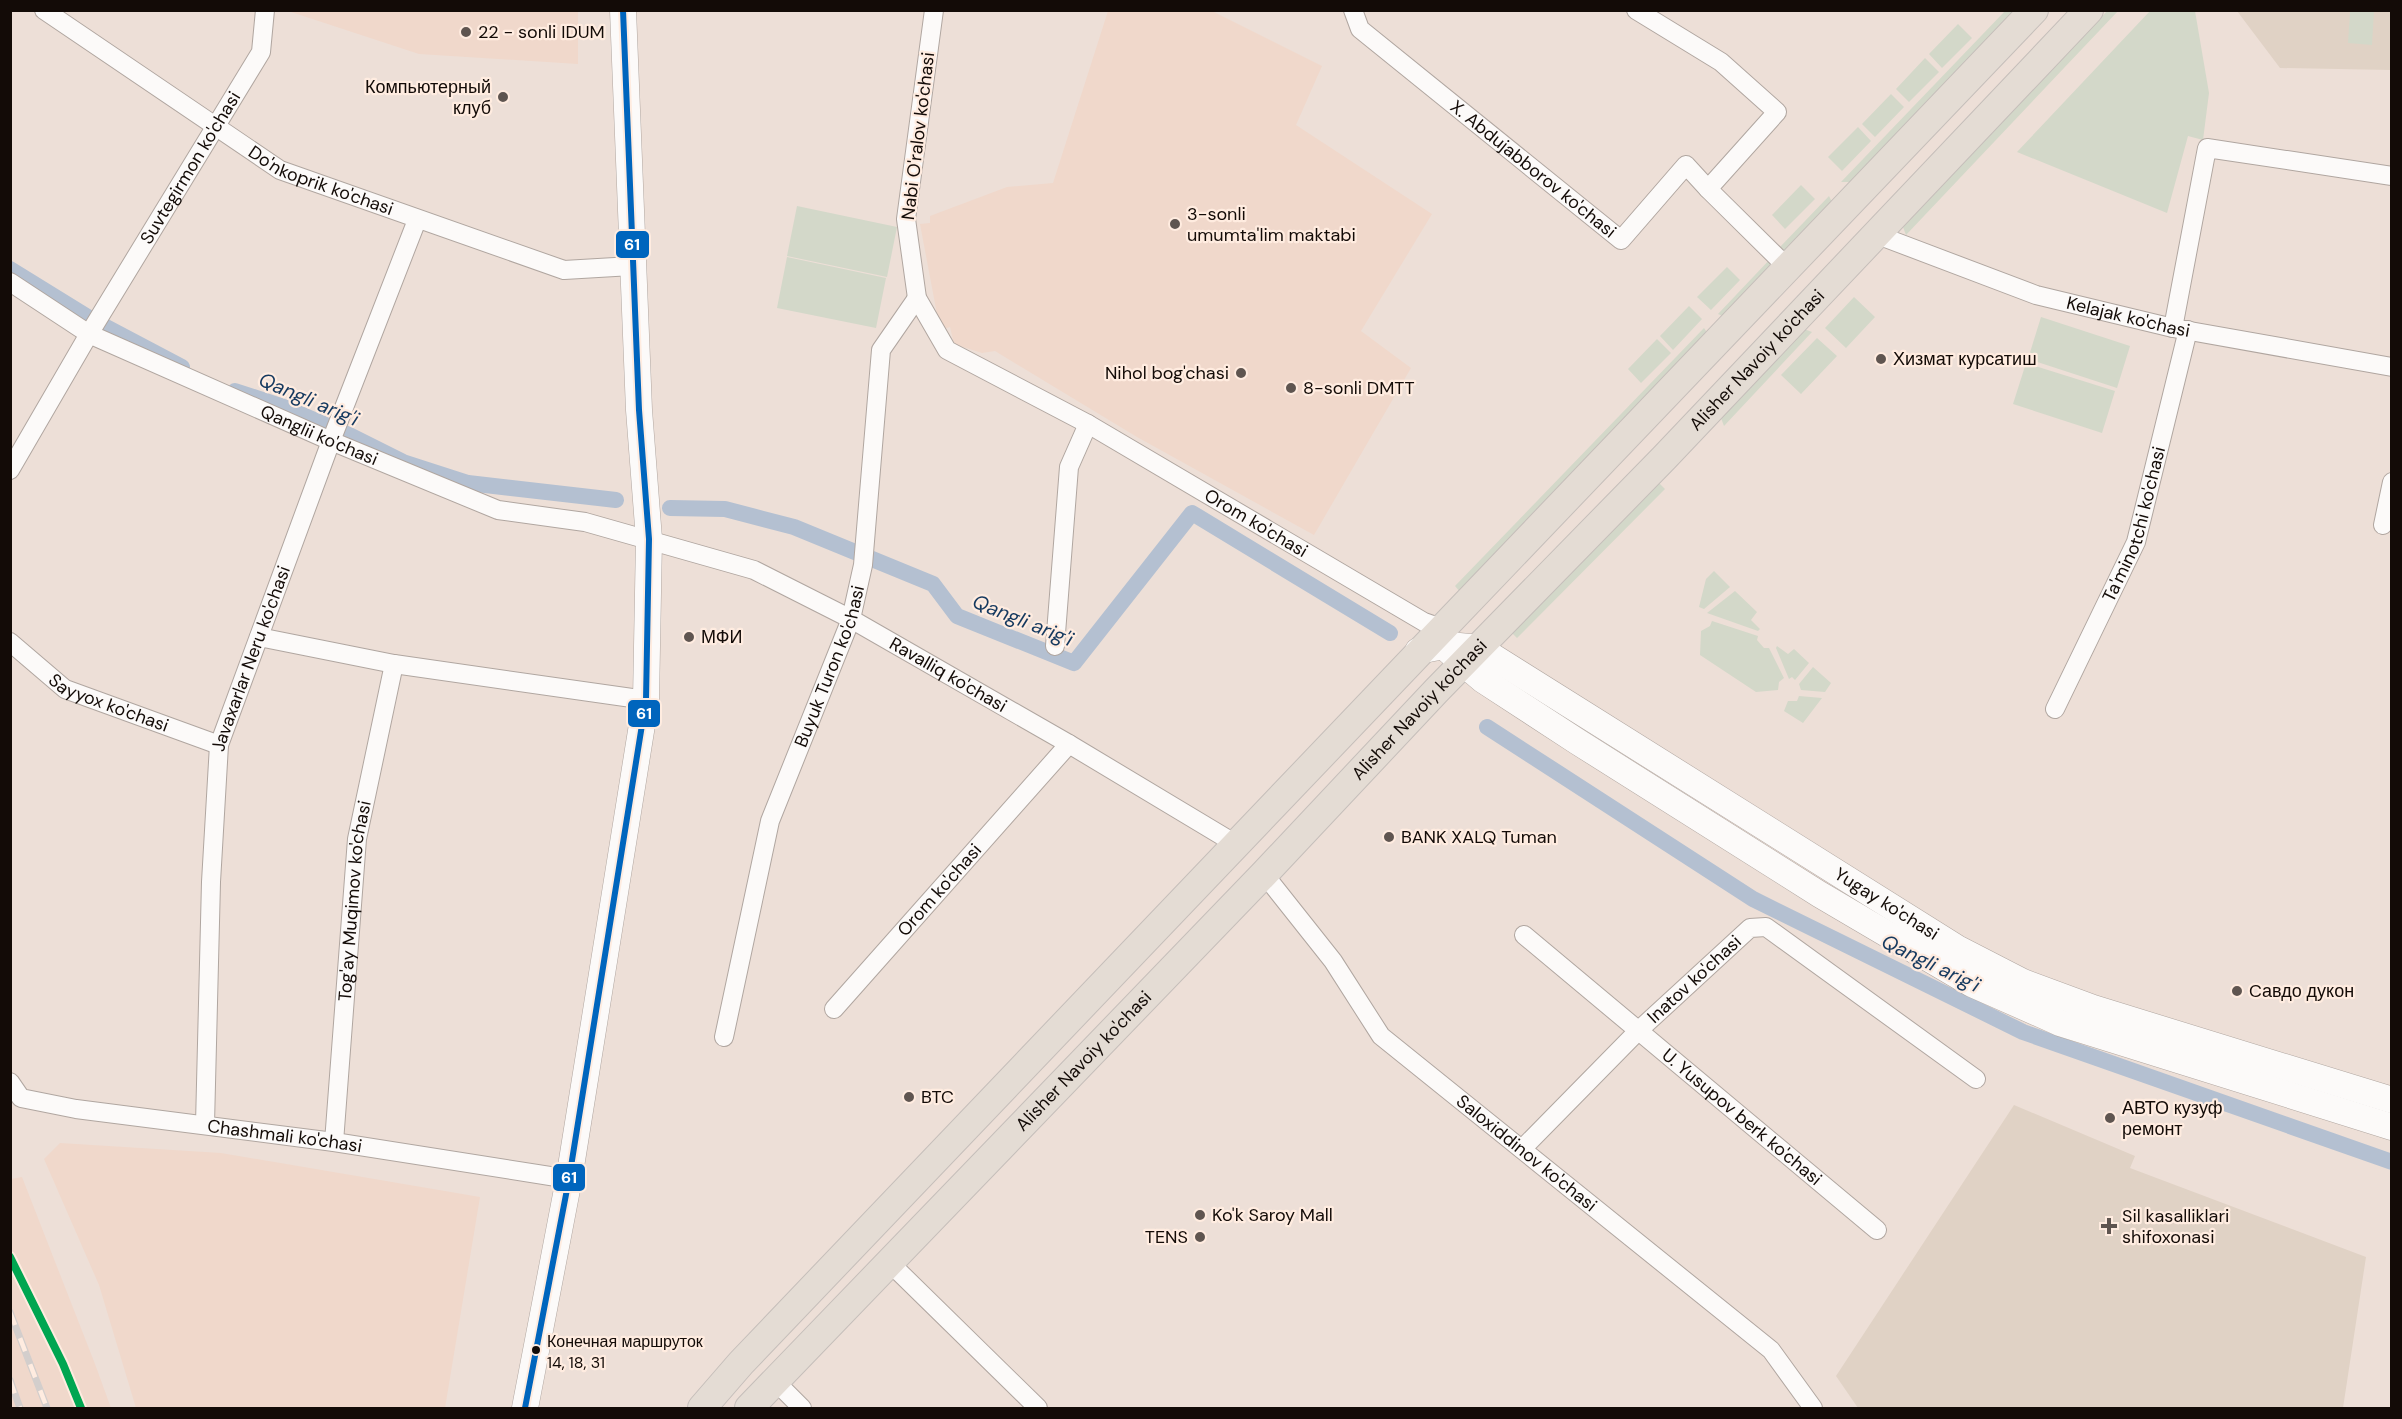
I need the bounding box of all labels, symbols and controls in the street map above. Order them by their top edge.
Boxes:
place label: 22 - sonli IDUM [478,20,605,44]
marker: 22 - sonli IDUM [459,25,473,39]
street label: Nabi O'ralov ko'chasi [896,51,940,221]
place label: Компьютерный клуб [365,75,491,120]
street label: Suvtegirmon ko'chasi [135,87,246,248]
marker: Компьютерный клуб [496,90,510,104]
street label: X. Abdujabborov ko'chasi [1445,95,1621,243]
street label: Do'nkoprik ko'chasi [244,140,397,221]
place label: 3-sonli umumta'lim maktabi [1187,202,1356,247]
marker: 3-sonli umumta'lim maktabi [1168,217,1182,231]
line badge: 61 [615,230,650,259]
text: 61 [624,234,640,255]
street label: Alisher Navoiy ko'chasi [1684,284,1830,436]
street label: Kelajak ko'chasi [2064,291,2192,343]
place label: Хизмат курсатиш [1893,347,2037,371]
marker: Хизмат курсатиш [1874,352,1888,366]
place label: Nihol bog'chasi [1105,361,1229,385]
water label: Qangli arig'i [255,366,364,432]
marker: Nihol bog'chasi [1234,366,1248,380]
place label: 8-sonli DMTT [1303,376,1415,400]
marker: 8-sonli DMTT [1284,381,1298,395]
street label: Qanglii ko'chasi [257,399,382,471]
street label: Ta'minotchi ko'chasi [2097,444,2171,606]
street label: Orom ko'chasi [1200,483,1312,563]
street label: Javaxarlar Neru ko'chasi [207,563,296,752]
street label: Buyuk Turon ko'chasi [789,583,870,751]
water label: Qangli arig'i [969,588,1078,652]
place label: МФИ [701,625,742,649]
marker: МФИ [682,630,696,644]
street label: Ravalliq ko'chasi [885,632,1011,718]
street label: Alisher Navoiy ko'chasi [1346,634,1492,785]
street label: Sayyox ko'chasi [43,668,172,738]
line badge: 61 [627,699,661,728]
text: 61 [636,703,652,724]
street label: Tog'ay Muqimov ko'chasi [333,798,377,1002]
place label: BANK XALQ Tuman [1401,825,1557,849]
marker: BANK XALQ Tuman [1382,830,1396,844]
street label: Orom ko'chasi [892,839,987,941]
street label: Yugay ko'chasi [1830,862,1943,946]
water label: Qangli arig'i [1877,928,1986,999]
street label: Inatov ko'chasi [1642,930,1747,1029]
place label: Cавдо дукон [2249,979,2354,1003]
marker: Cавдо дукон [2230,984,2244,998]
street label: Alisher Navoiy ko'chasi [1010,986,1157,1136]
street label: U. Yusupov berk ko'chasi [1657,1043,1827,1191]
place label: BTC [921,1085,954,1109]
street label: Saloxiddinov ko'chasi [1451,1089,1602,1217]
marker: BTC [902,1090,916,1104]
place label: АВТО кузуф ремонт [2122,1096,2223,1141]
marker: АВТО кузуф ремонт [2103,1111,2117,1125]
street label: Chashmali ko'chasi [206,1114,364,1158]
line badge: 61 [552,1163,586,1192]
text: 61 [561,1167,577,1188]
place label: Ko'k Saroy Mall [1212,1203,1333,1227]
place label: Sil kasalliklari shifoxonasi [2122,1204,2229,1249]
marker: Ko'k Saroy Mall [1193,1208,1207,1222]
marker: Sil kasalliklari shifoxonasi [2100,1217,2118,1235]
place label: TENS [1145,1225,1188,1249]
marker: TENS [1193,1230,1207,1244]
place label: Конечная маршруток 14, 18, 31 [547,1331,704,1373]
marker: Конечная маршруток 14, 18, 31 [530,1344,542,1356]

